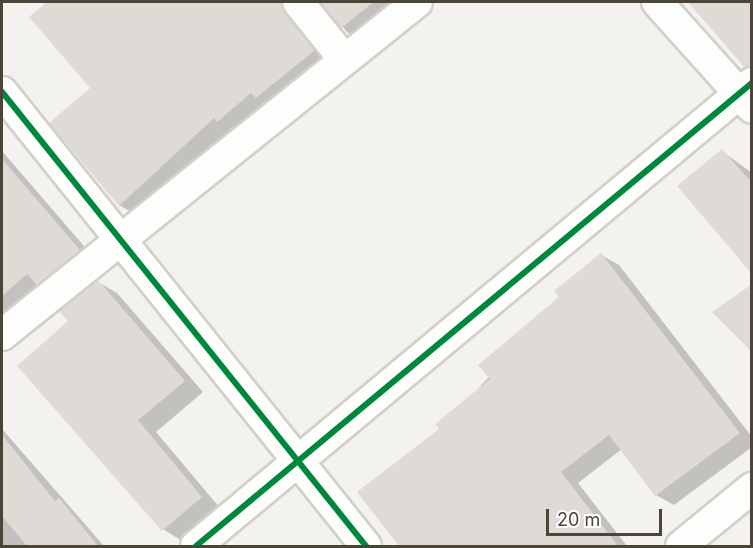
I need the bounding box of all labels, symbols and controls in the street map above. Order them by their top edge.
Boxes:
scale bar [549,497,664,535]
text: 20 m [557,509,600,530]

